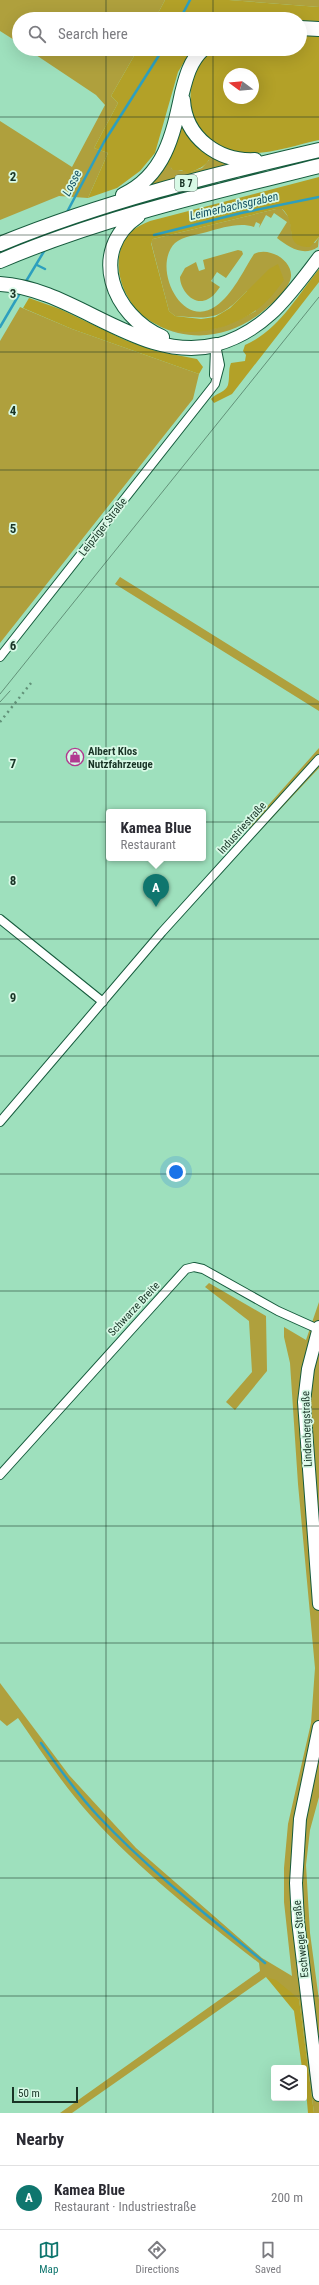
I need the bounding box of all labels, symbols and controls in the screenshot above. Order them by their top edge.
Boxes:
search box [12,12,307,56]
icon: search [26,23,48,45]
text: Search here [58,25,128,43]
north arrow [223,68,259,104]
water label: Losse [60,167,85,198]
text: 2 [10,169,17,184]
road number: B 7 [175,175,197,191]
water label: Leimerbachsgraben [188,189,280,223]
text: 3 [10,286,16,301]
text: 4 [10,403,17,418]
street label: Leipziger Straße [76,495,130,559]
text: 5 [10,521,17,536]
text: 6 [10,638,17,653]
place label: Albert Klos Nutzfahrzeuge [88,745,153,771]
shop icon: Albert Klos Nutzfahrzeuge [65,747,85,767]
text: 7 [10,756,17,771]
street label: Industriestraße [215,799,269,857]
popup [106,809,206,861]
text: Kamea Blue [121,819,191,837]
text: Restaurant [121,837,176,852]
text: 8 [10,873,16,888]
pin: A [143,874,169,907]
text: 9 [10,990,16,1005]
your location [166,1162,186,1182]
street label: Schwarze Breite [105,1279,163,1339]
street label: Lindenbergstraße [299,1391,315,1467]
street label: Eschweger Straße [290,1900,312,1978]
map controls [271,2065,307,2101]
button: layers [271,2065,307,2101]
scale bar [12,2085,78,2104]
text: 50 m [18,2087,40,2100]
text: Nearby [16,2129,64,2149]
text: Kamea Blue [54,2181,125,2199]
text: A [25,2190,33,2205]
text: 200 m [271,2190,303,2205]
text: Restaurant · Industriestraße [54,2199,196,2214]
tab: Map [38,2239,60,2276]
tab: Directions [135,2239,179,2276]
tab: Saved [255,2239,281,2276]

